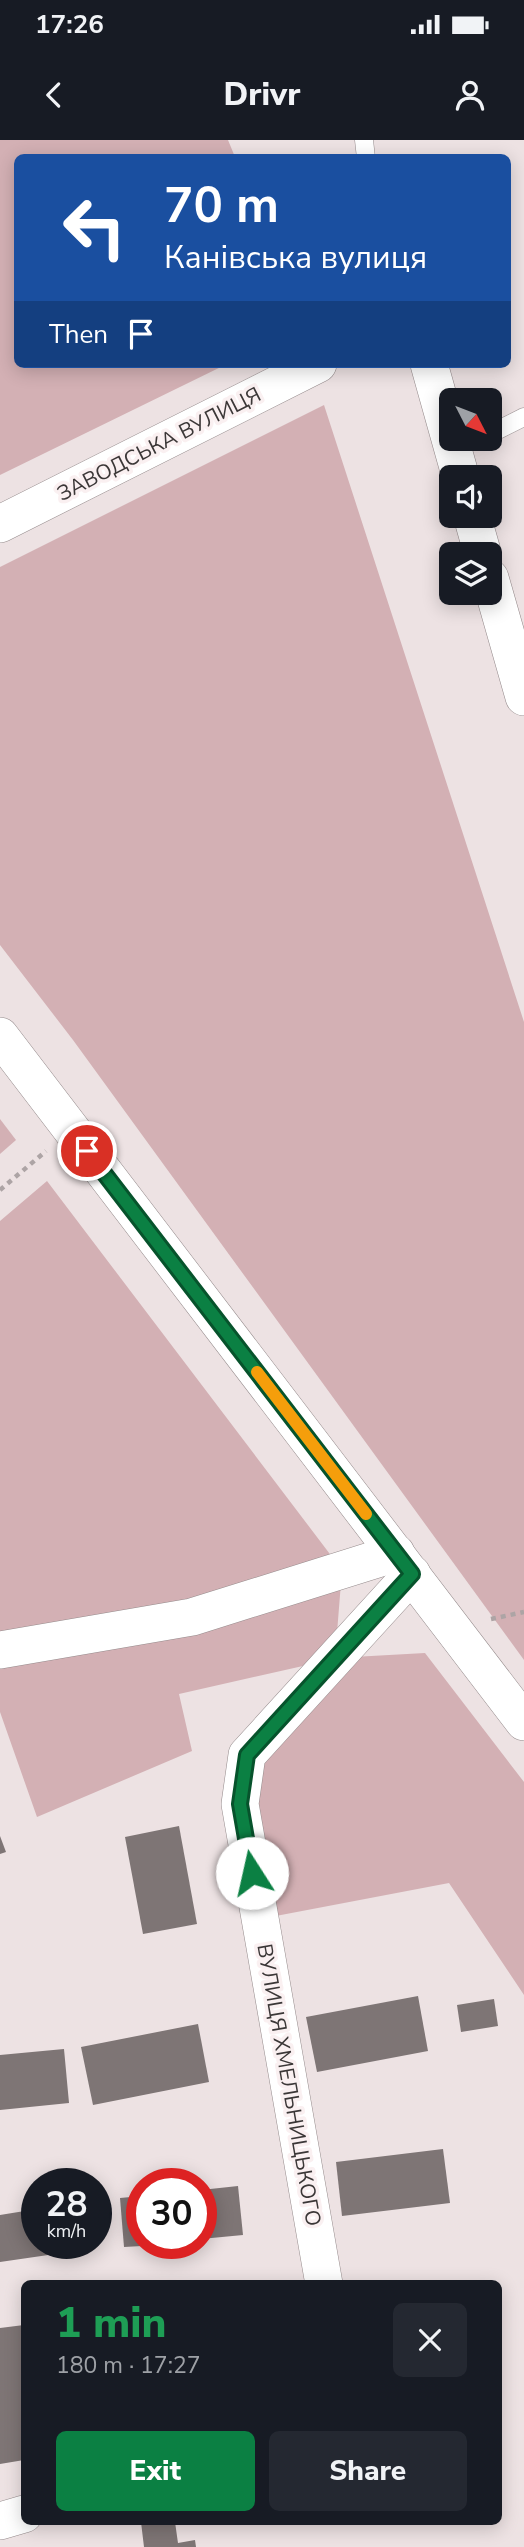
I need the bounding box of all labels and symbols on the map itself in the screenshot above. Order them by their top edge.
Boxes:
street label: ЗАВОДСЬКА ВУЛИЦЯ [52,380,266,508]
north arrow [439,388,502,452]
pin [57,1121,117,1181]
position arrow [215,1836,289,1910]
street label: ВУЛИЦЯ ХМЕЛЬНИЦЬКОГО [250,1942,328,2228]
speed limit sign: 30 [126,2168,217,2259]

